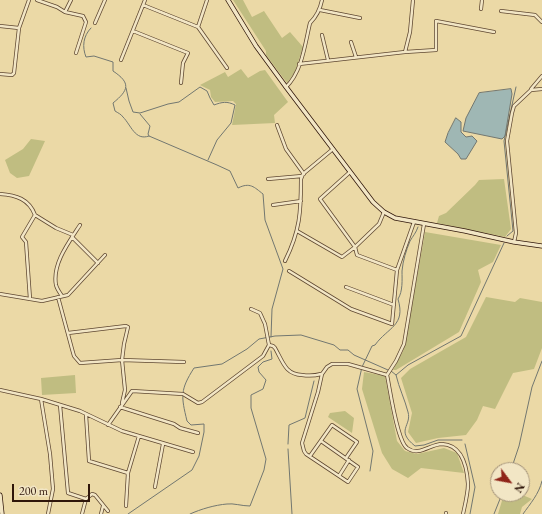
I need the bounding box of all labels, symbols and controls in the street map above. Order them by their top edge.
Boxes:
north arrow [490,462,530,502]
scale bar [14,476,92,502]
text: N [511,480,528,495]
text: 200 m [19,483,48,499]

